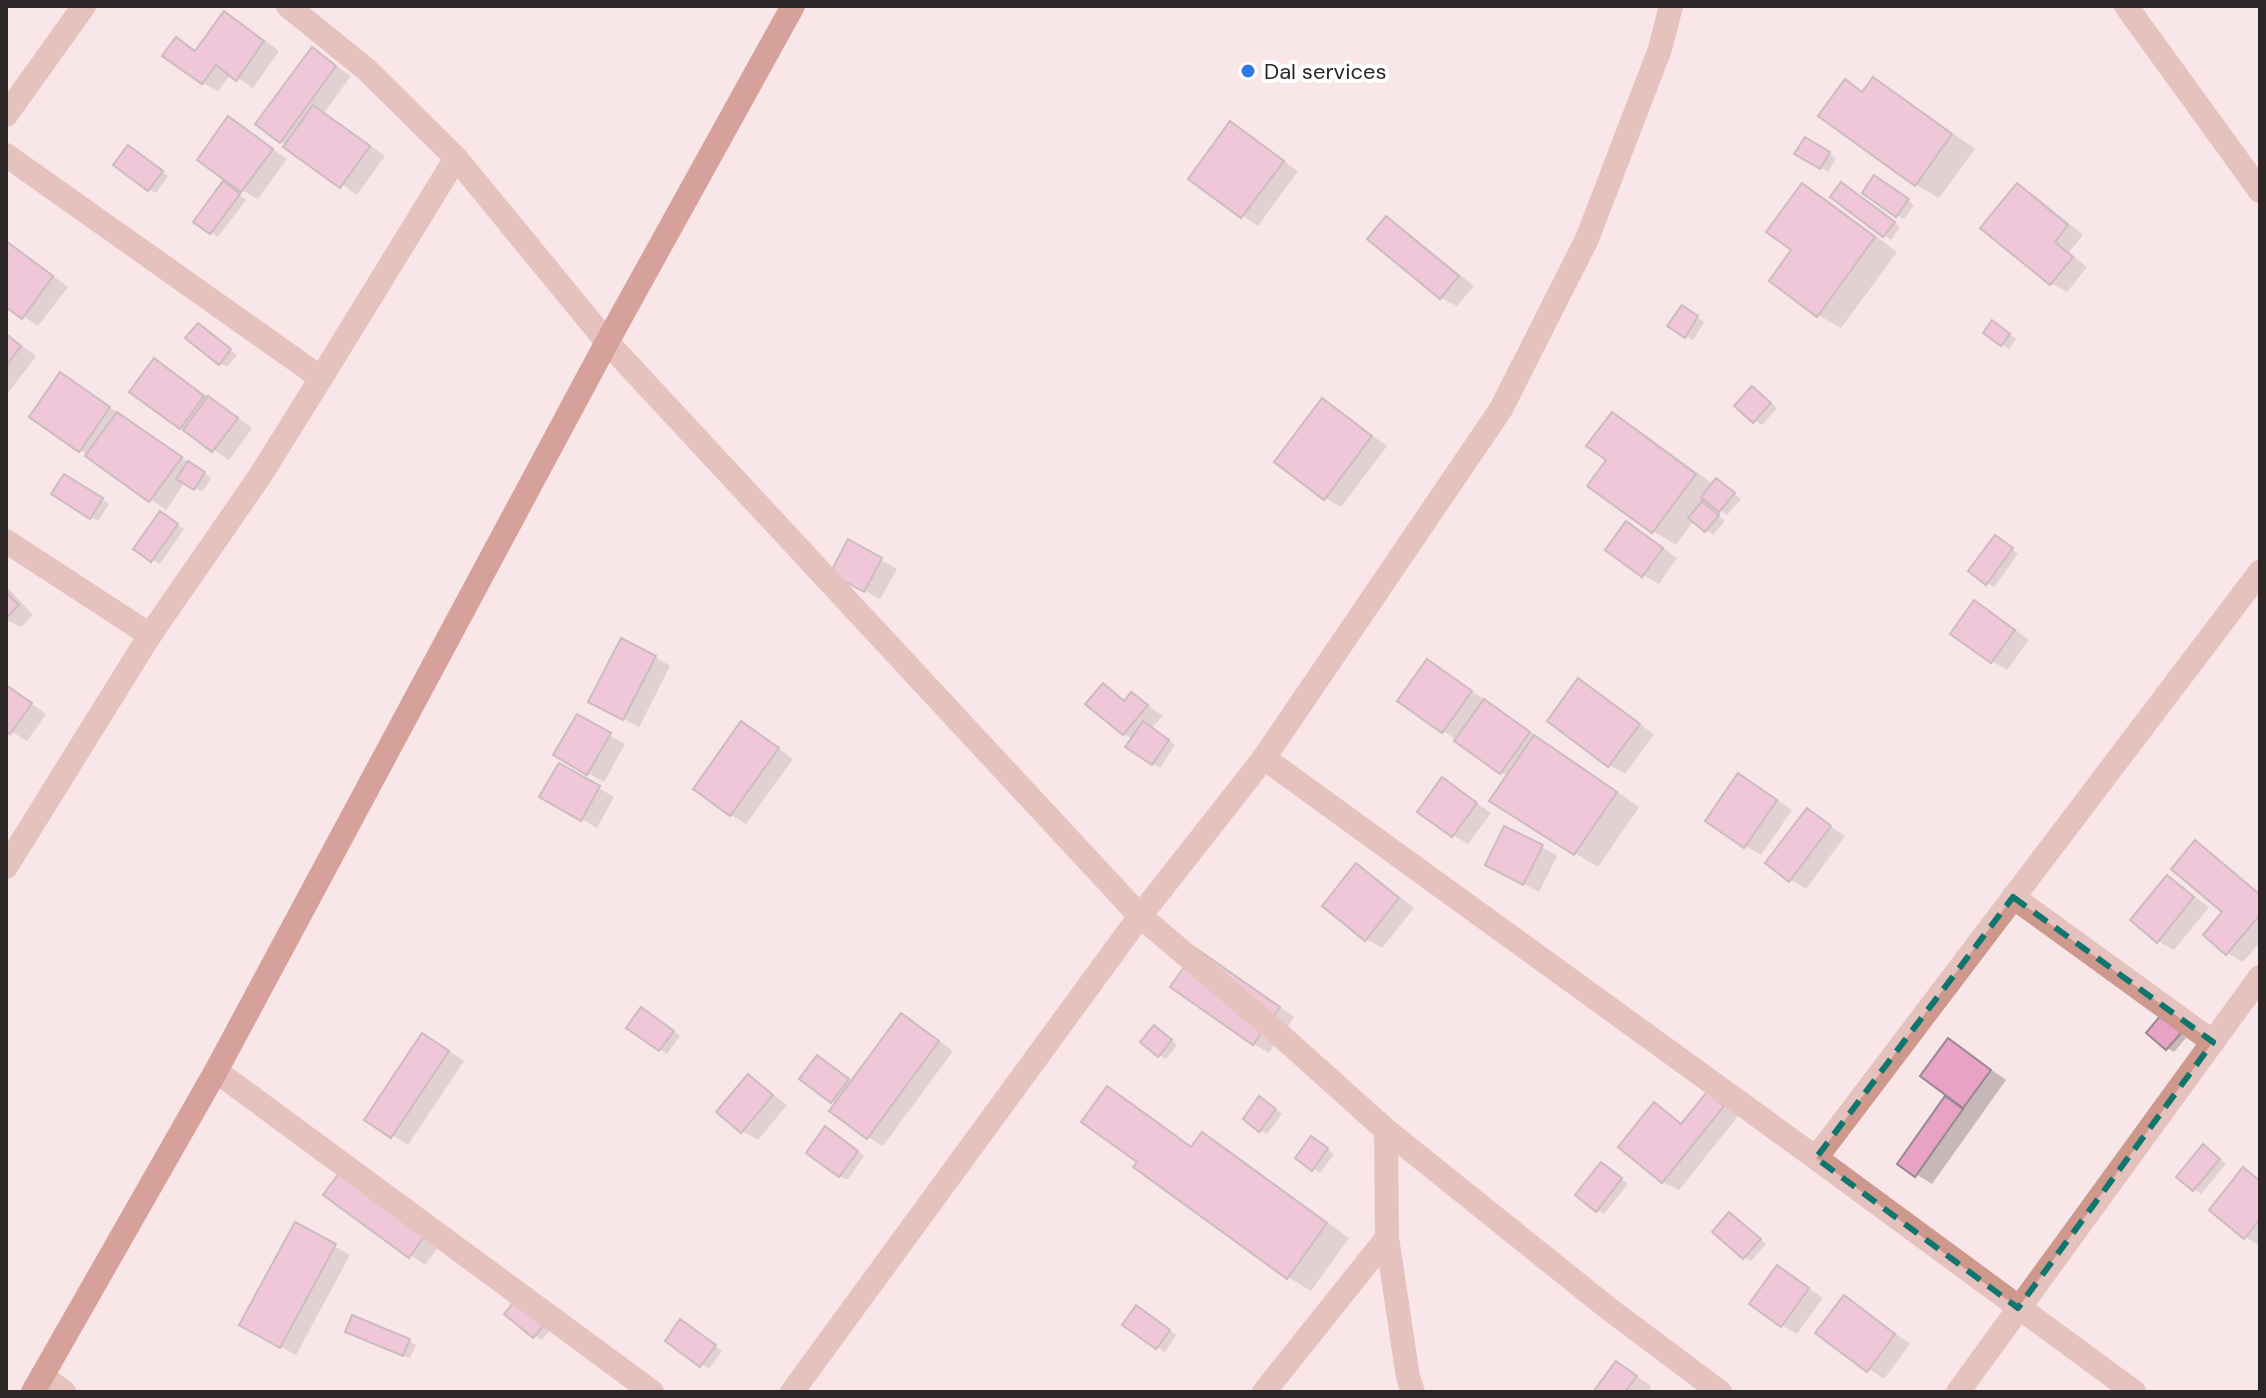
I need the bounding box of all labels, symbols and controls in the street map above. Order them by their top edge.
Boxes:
place label: Dal services [1264,57,1387,86]
marker: Dal services [1239,62,1257,80]

